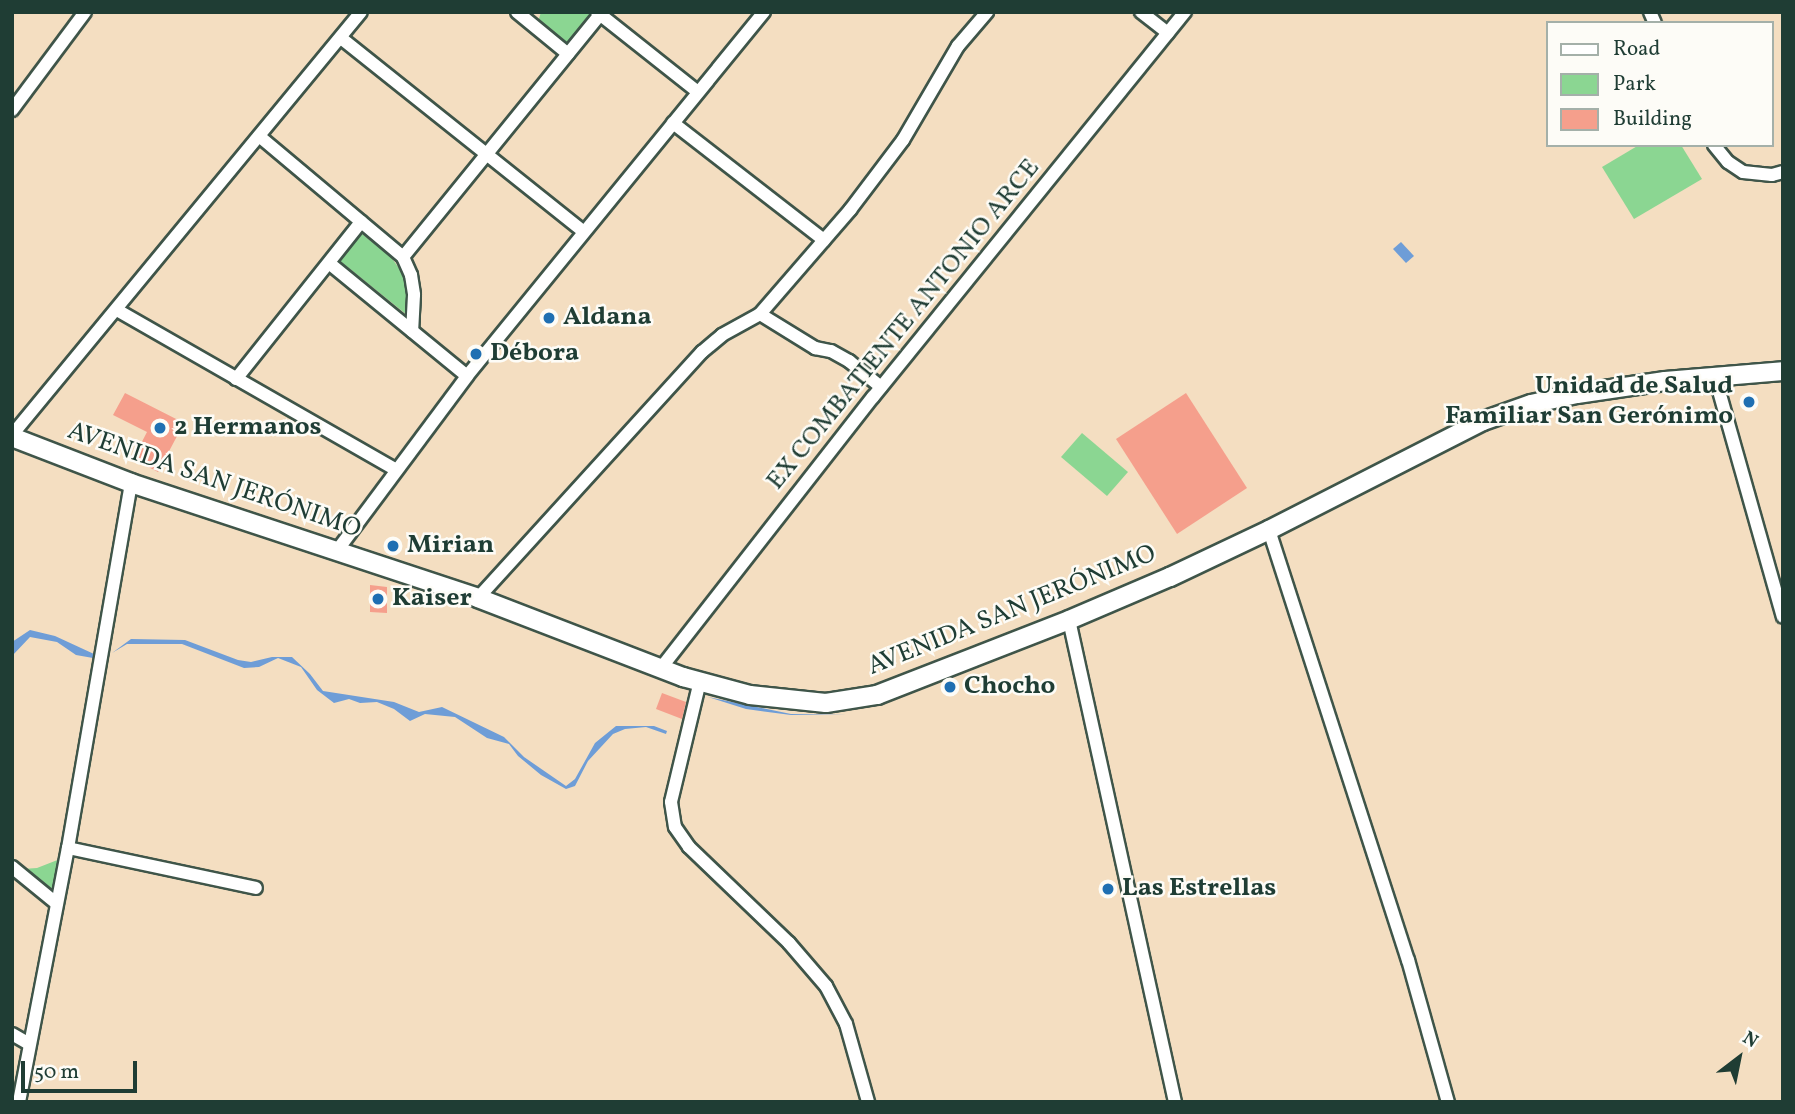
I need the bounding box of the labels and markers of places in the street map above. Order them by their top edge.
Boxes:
place label: Aldana [563,302,652,334]
marker: Aldana [541,310,557,326]
place label: Débora [490,338,579,370]
marker: Débora [468,346,484,362]
place label: Unidad de Salud Familiar San Gerónimo [1445,371,1733,432]
marker: Unidad de Salud Familiar San Gerónimo [1739,392,1759,412]
place label: 2 Hermanos [174,412,322,444]
marker: 2 Hermanos [152,420,168,436]
place label: Mirian [407,530,494,562]
marker: Mirian [385,538,401,554]
place label: Kaiser [392,583,472,615]
marker: Kaiser [370,591,386,607]
place label: Chocho [964,671,1055,703]
marker: Chocho [942,679,958,695]
place label: Las Estrellas [1122,873,1276,905]
marker: Las Estrellas [1100,881,1116,897]

